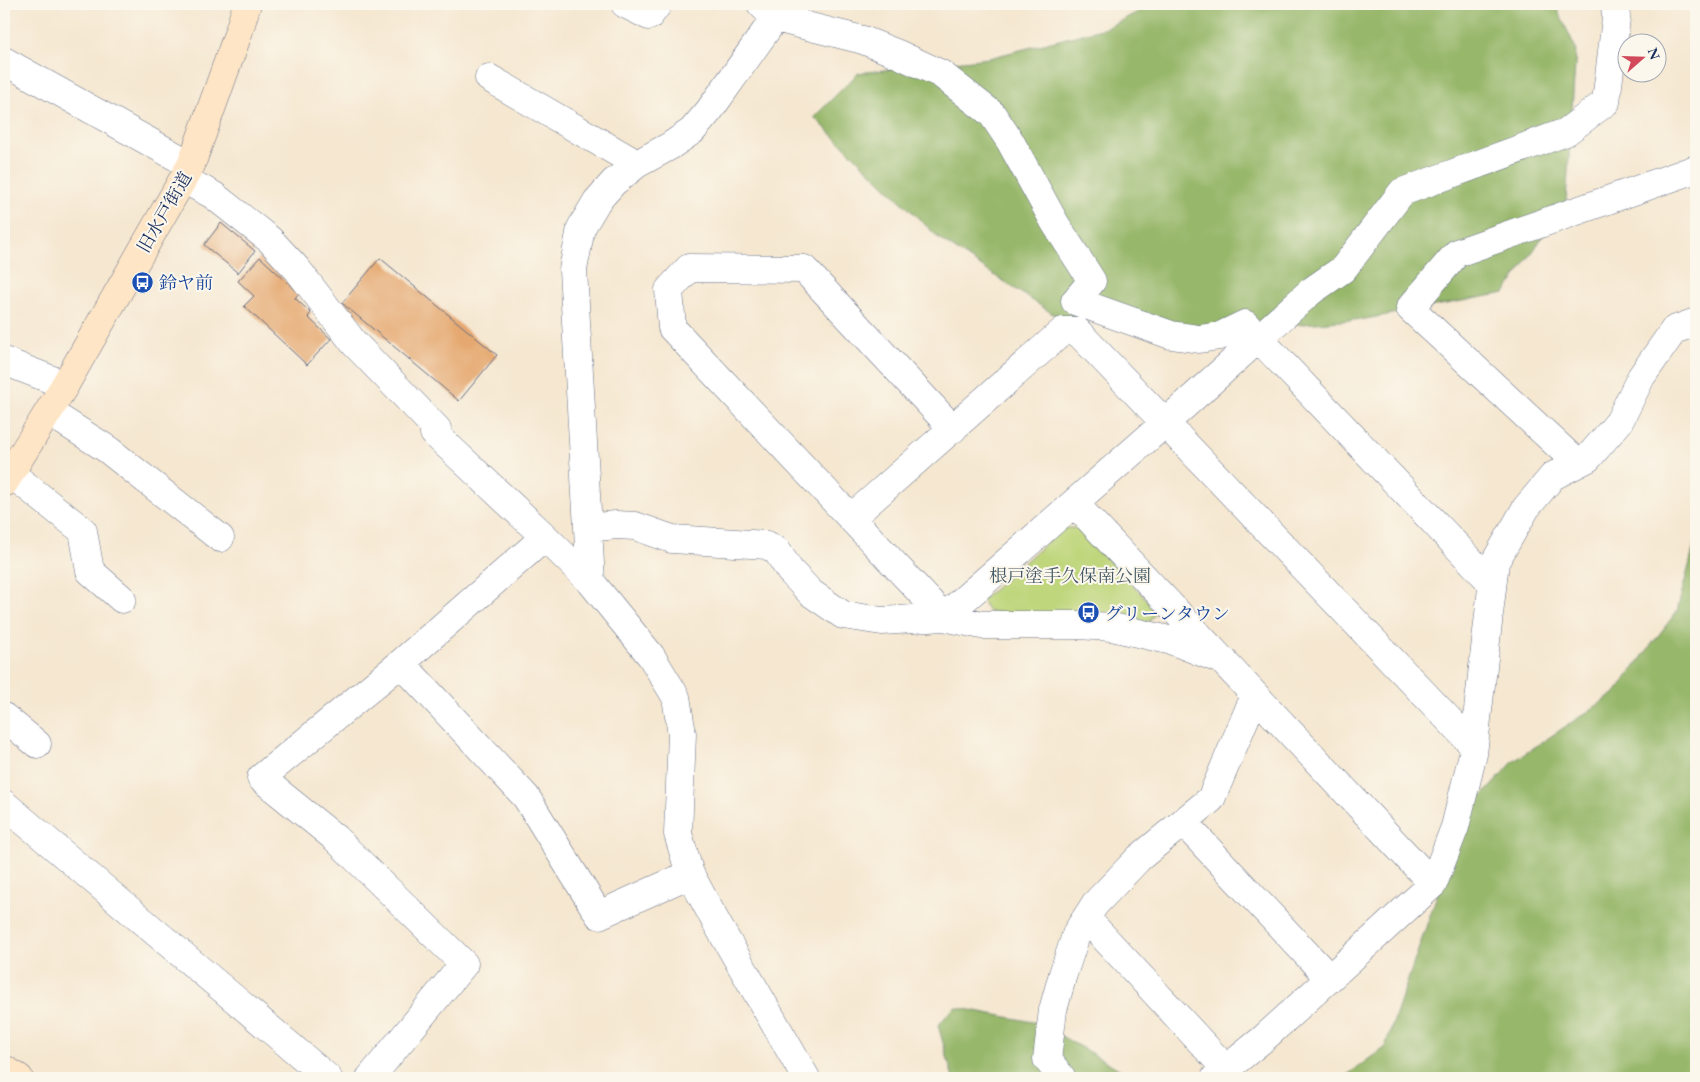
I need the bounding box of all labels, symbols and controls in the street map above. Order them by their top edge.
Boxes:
north arrow [1618,32,1668,82]
text: N [1644,45,1665,63]
street label: 旧水戸街道 [132,167,196,257]
bus stop icon: 鈴ヤ前 [131,270,155,294]
place label: 鈴ヤ前 [159,271,213,294]
park label: 根戸塗手久保南公園 [989,564,1151,587]
bus stop icon: グリーンタウン [1077,601,1101,625]
place label: グリーンタウン [1105,602,1230,625]

